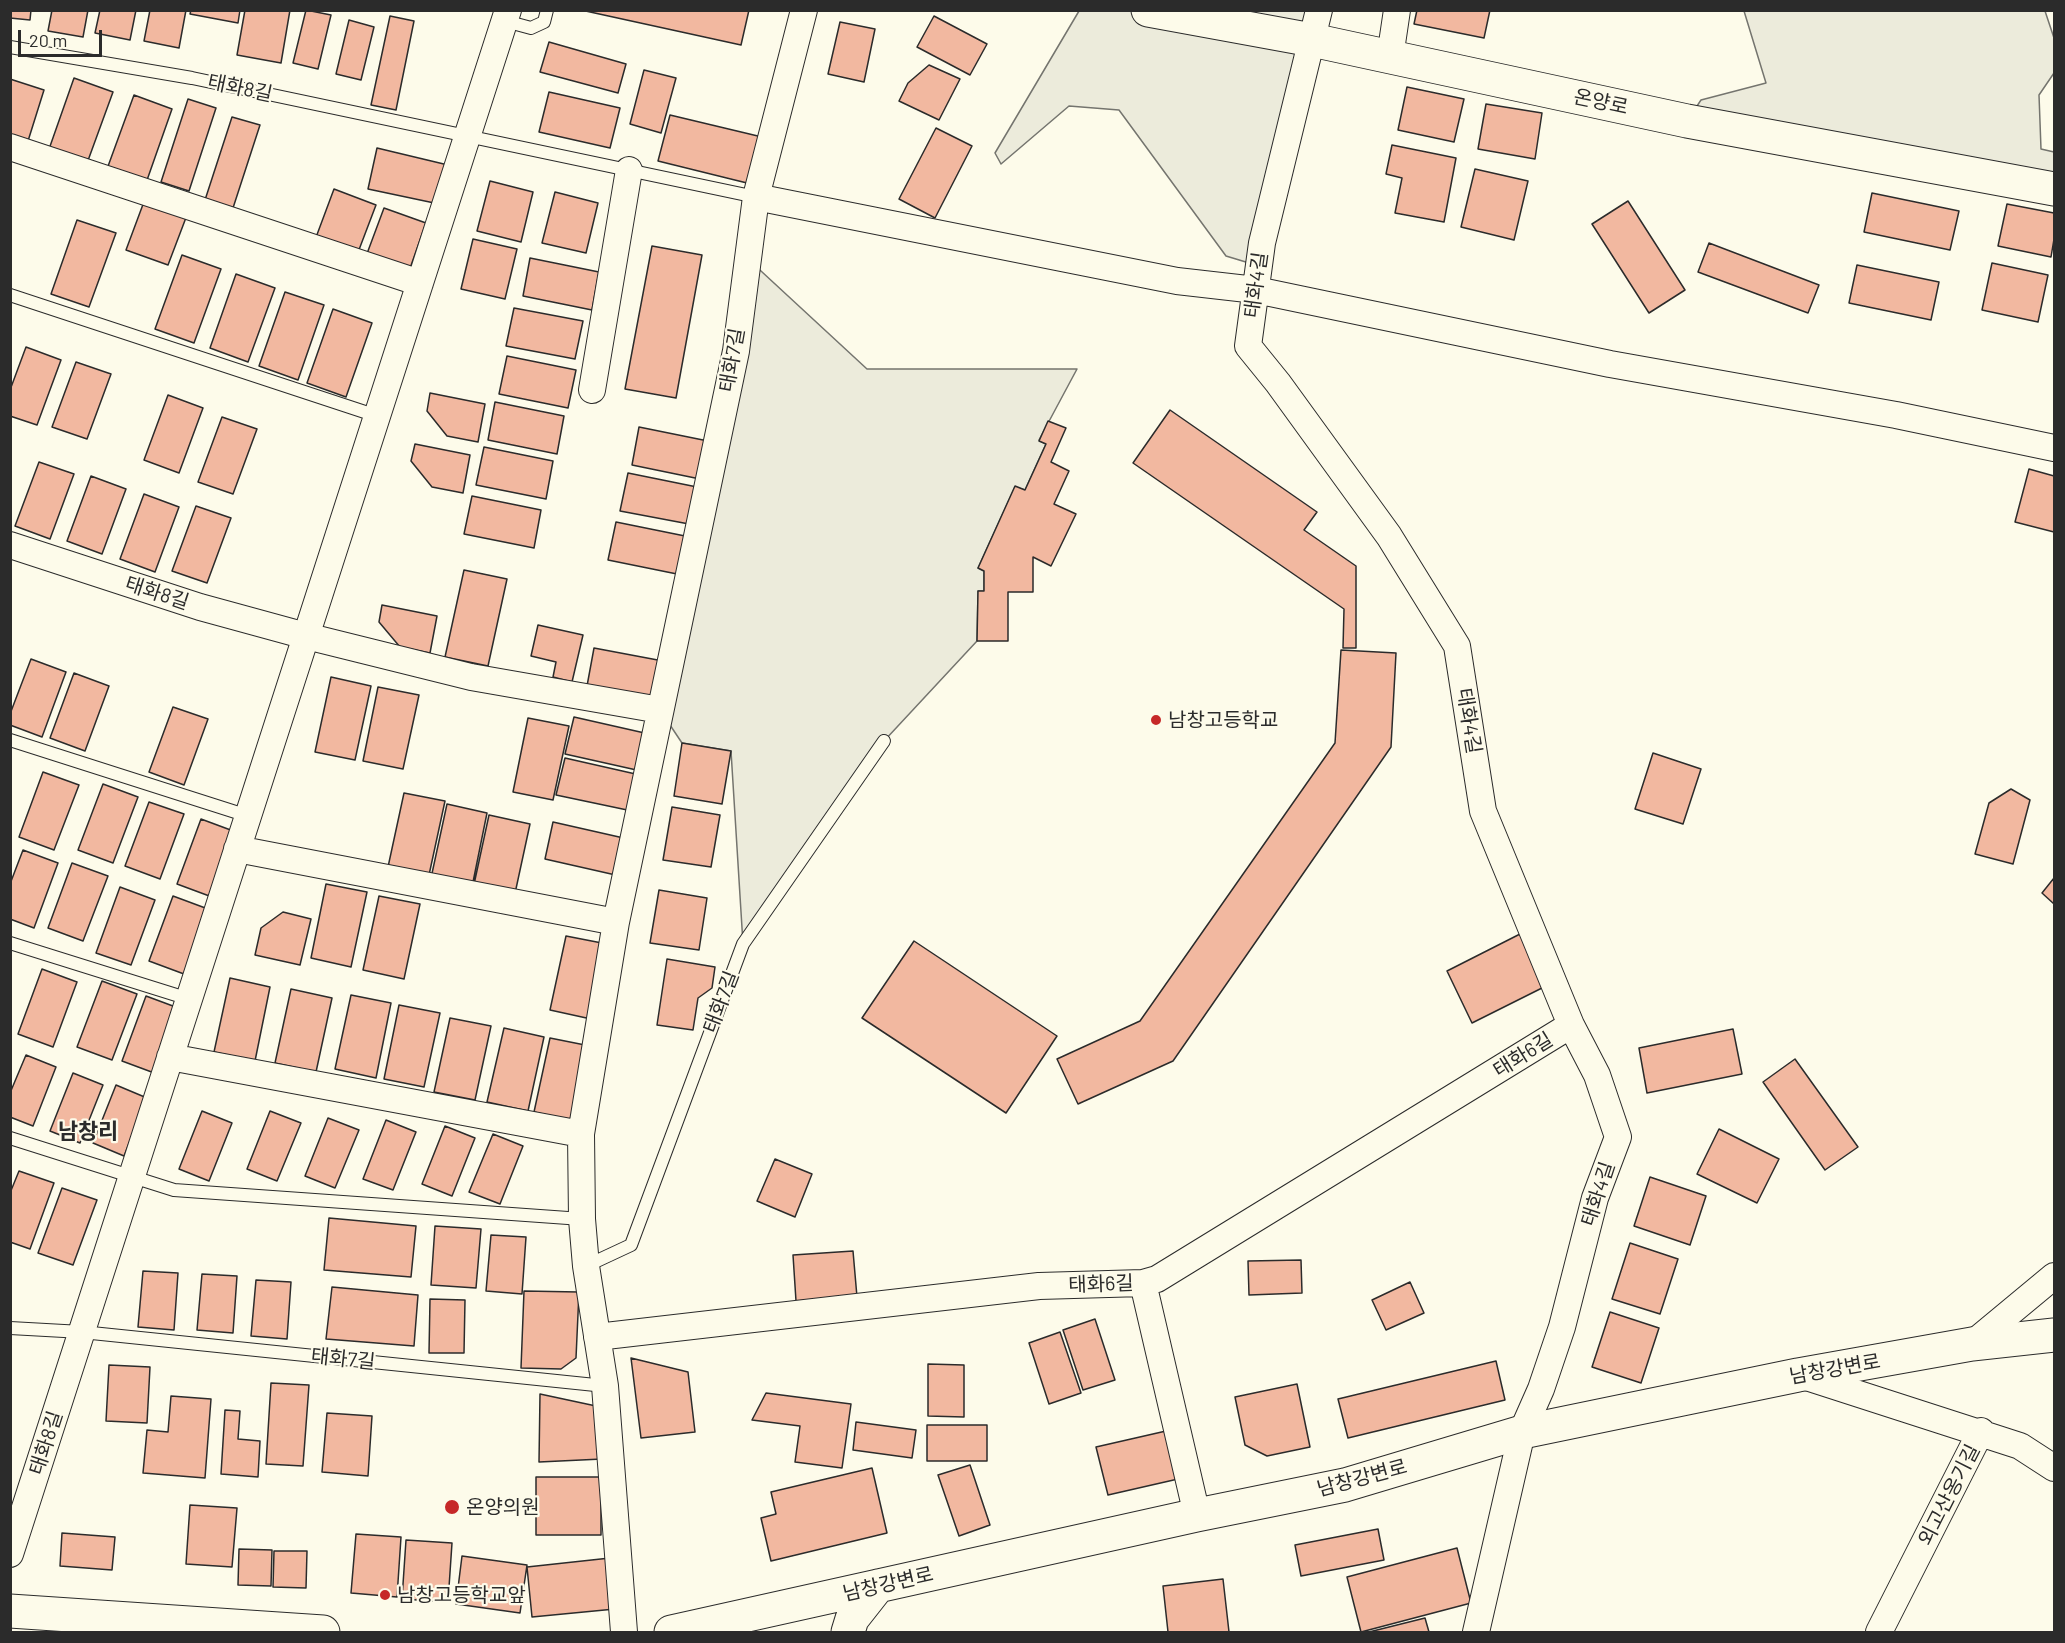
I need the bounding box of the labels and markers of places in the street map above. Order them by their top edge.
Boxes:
place label: 남창고등학교 [1168,708,1278,732]
marker: 남창고등학교 [1149,713,1163,727]
place label: 온양의원 [466,1495,540,1519]
marker: 온양의원 [443,1498,461,1516]
place label: 남창고등학교앞 [397,1583,526,1607]
marker: 남창고등학교앞 [378,1588,392,1602]

